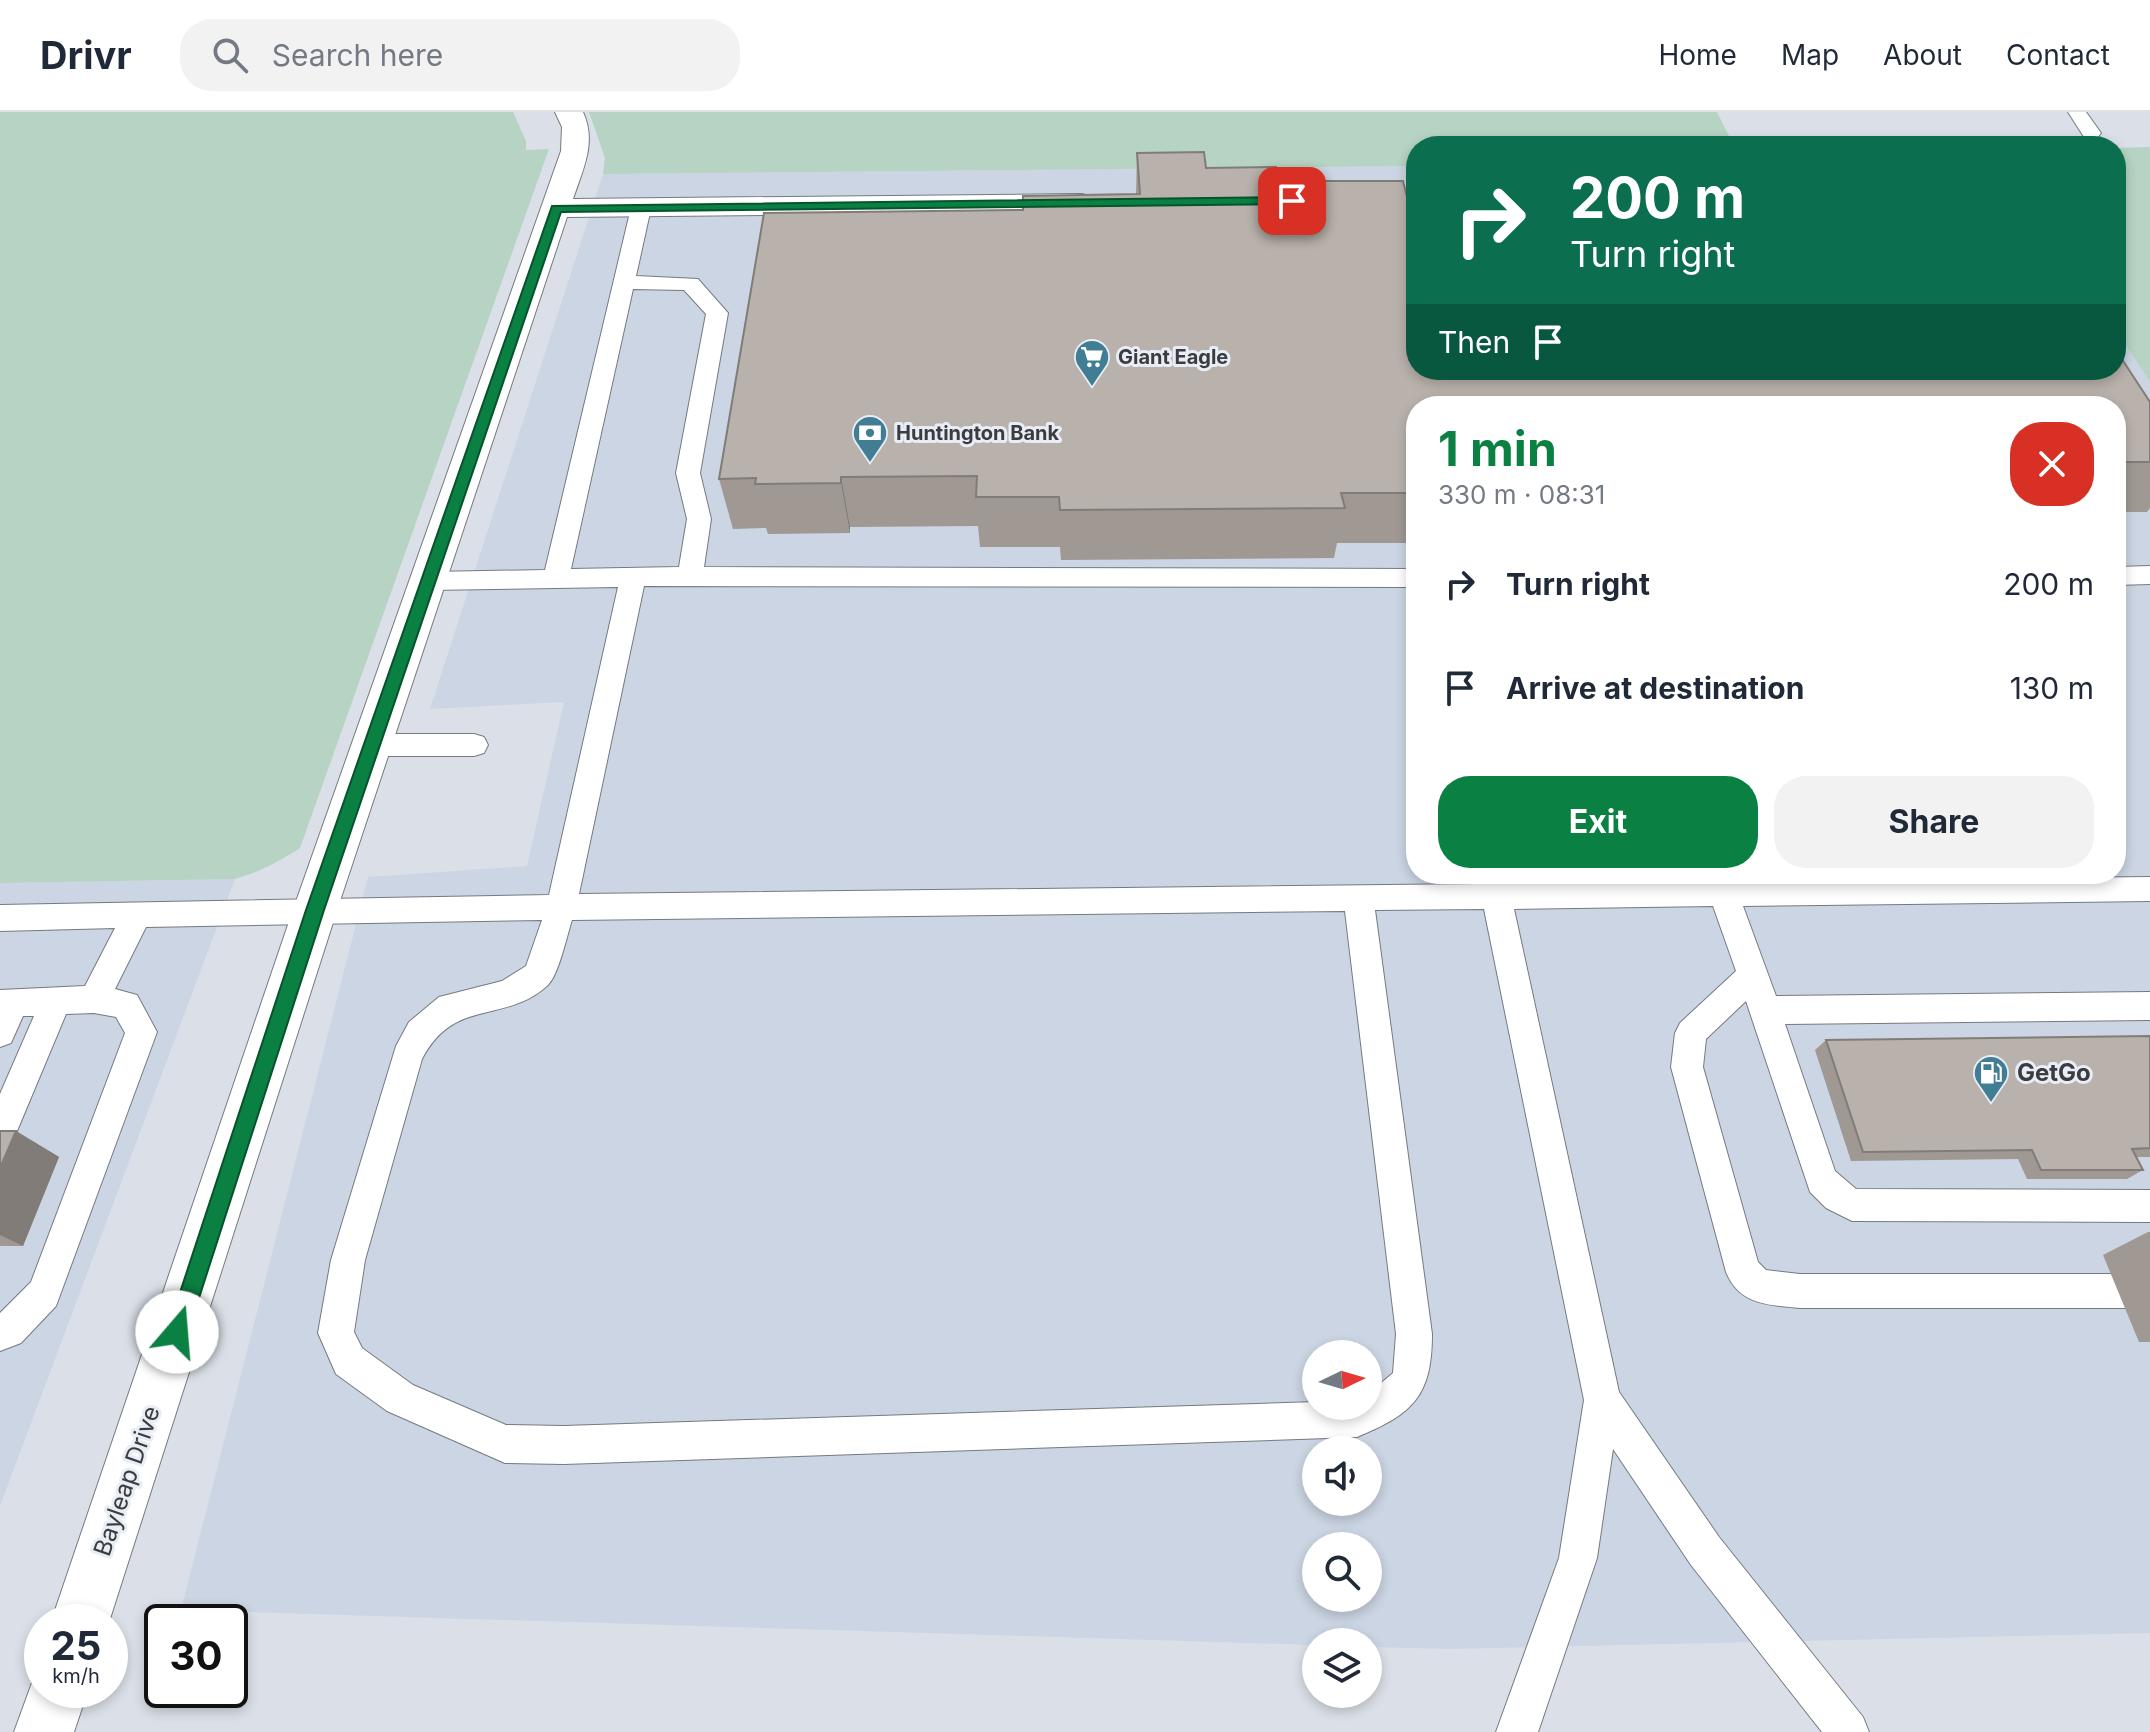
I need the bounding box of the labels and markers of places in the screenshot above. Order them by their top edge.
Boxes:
pin [1258,167,1326,235]
supermarket icon: Giant Eagle [1073,338,1111,388]
place label: Giant Eagle [1118,345,1228,369]
bank icon: Huntington Bank [851,414,889,464]
place label: Huntington Bank [896,421,1060,445]
fuel station icon: GetGo [1972,1054,2010,1104]
place label: GetGo [2017,1058,2091,1087]

